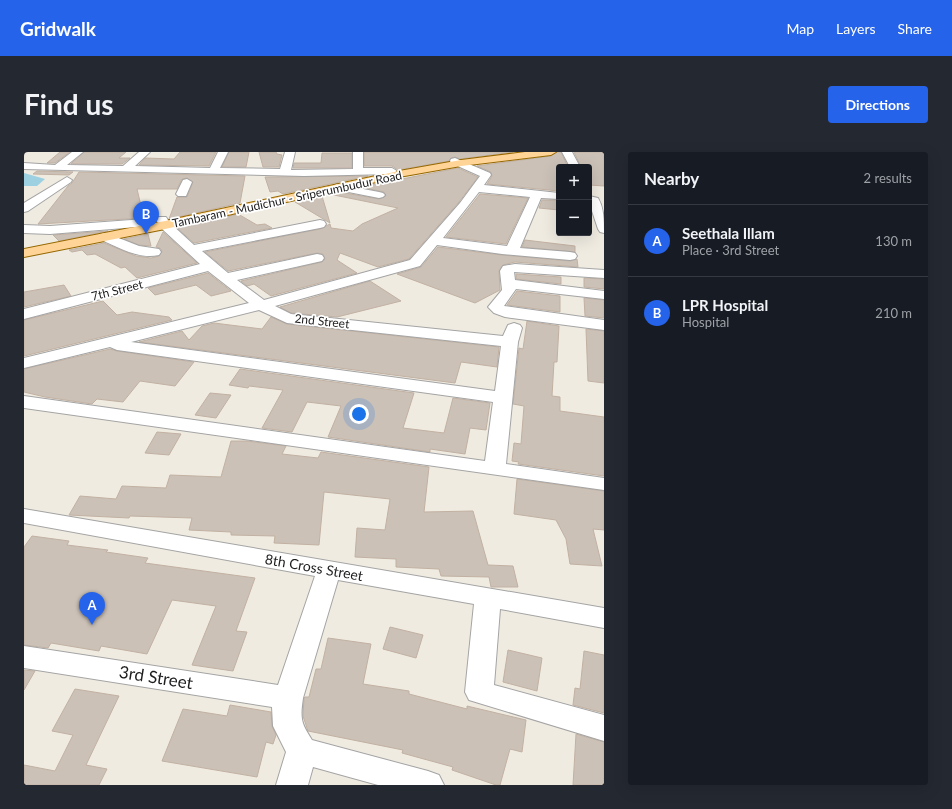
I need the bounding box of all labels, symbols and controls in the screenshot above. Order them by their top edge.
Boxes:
text: Gridwalk [20,17,96,40]
text: Map [786,20,814,37]
text: Layers [836,20,876,37]
text: Share [898,20,932,37]
button: Directions [828,86,928,123]
text: Find us [24,87,114,121]
map controls [556,164,592,236]
button: + [556,164,592,200]
street label: Tambaram - Mudichur - Sriperumbudur Road [171,167,403,231]
text: Nearby [644,168,699,189]
text: 2 results [864,170,912,186]
button: − [556,200,592,236]
pin: B [133,201,159,234]
text: Seethala Illam [682,224,775,242]
text: A [652,233,662,249]
text: 130 m [875,233,912,249]
text: Place · 3rd Street [682,242,779,258]
street label: 7th Street [90,276,145,304]
text: LPR Hospital [682,296,768,314]
text: B [653,305,661,321]
text: 210 m [875,305,912,321]
street label: 2nd Street [294,311,351,331]
text: Hospital [682,314,729,330]
your location [349,404,369,424]
street label: 8th Cross Street [264,550,364,584]
pin: A [79,592,105,625]
street label: 3rd Street [118,661,194,693]

